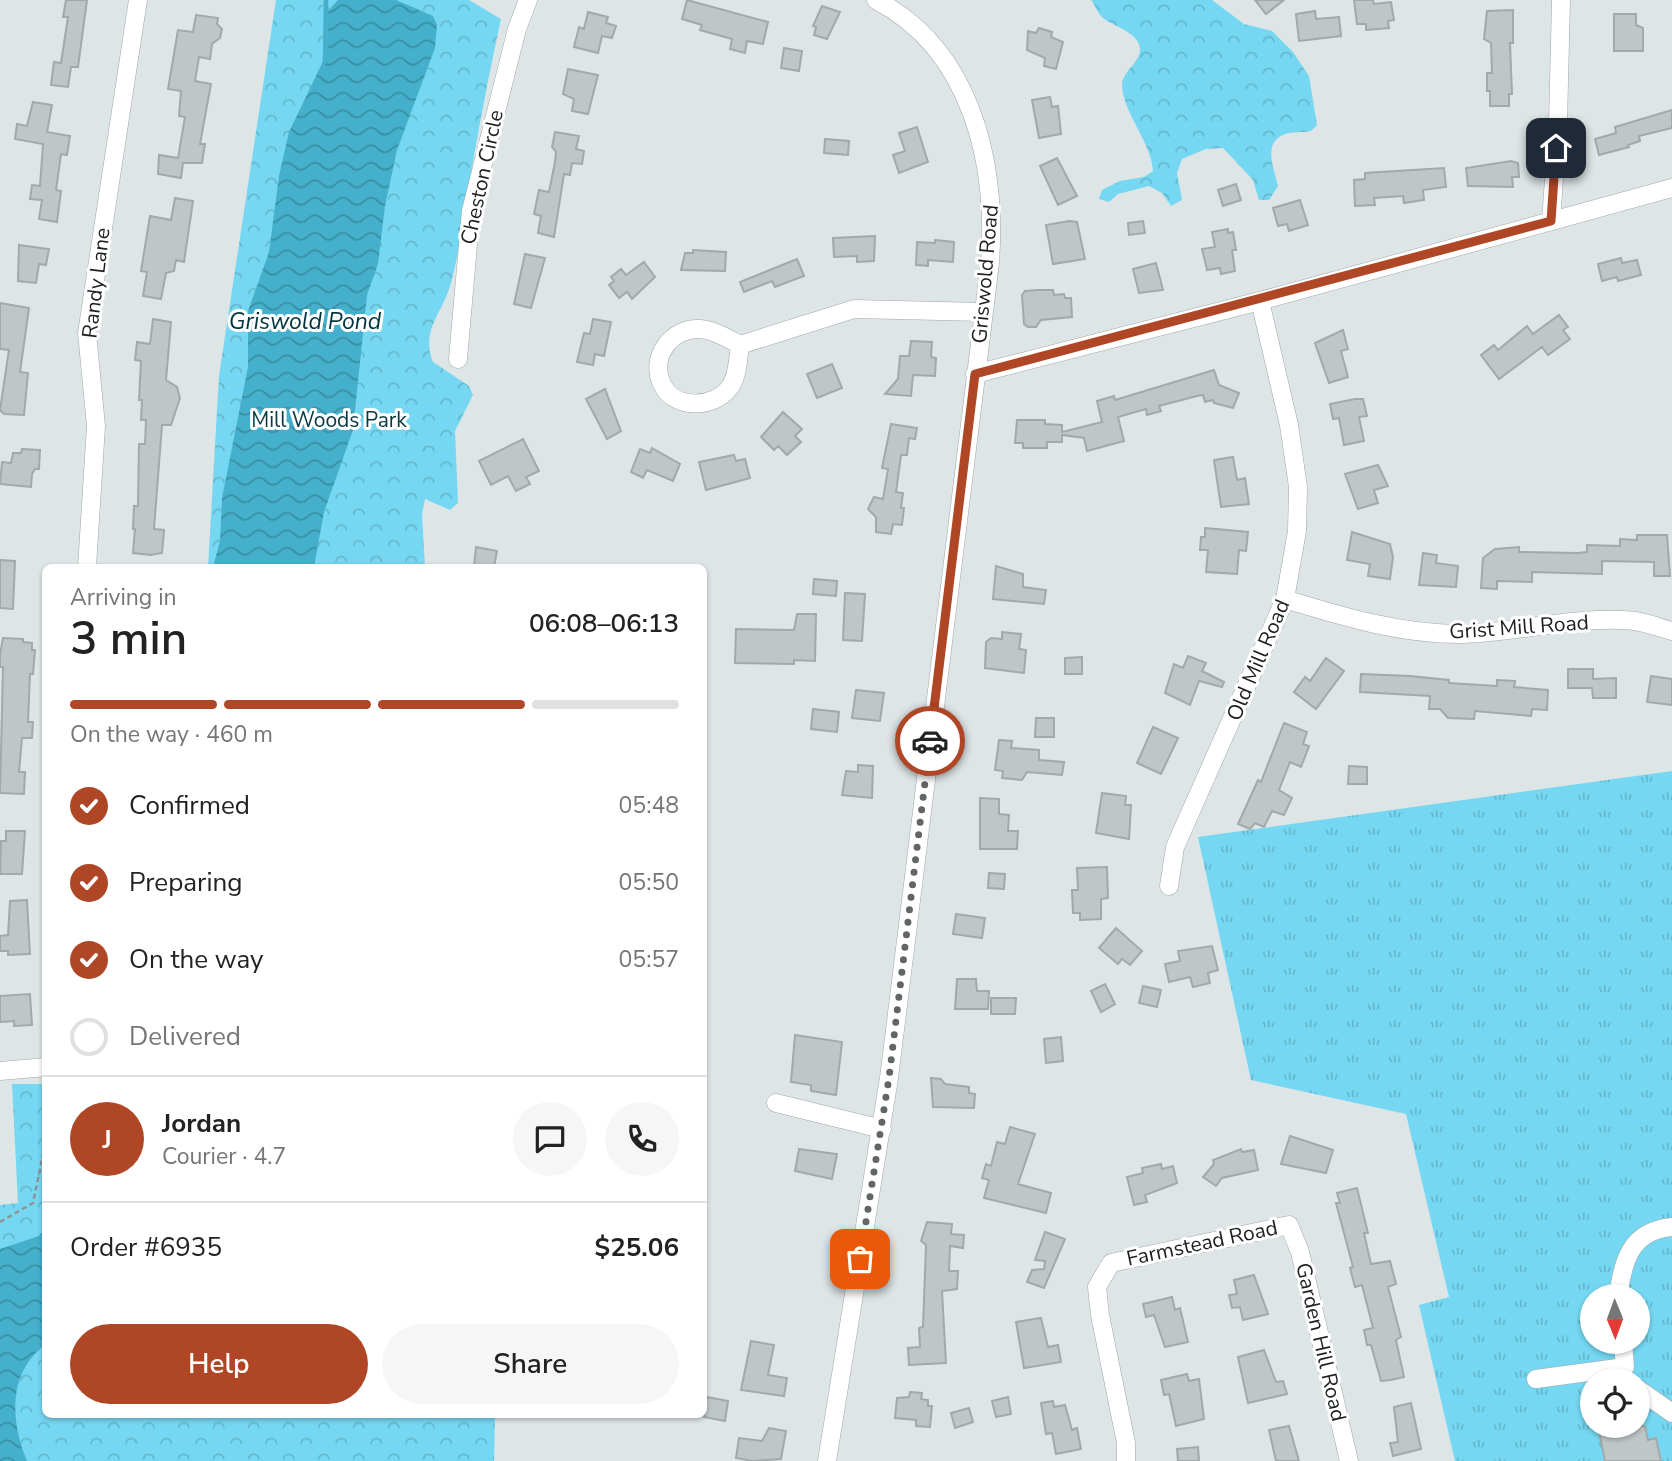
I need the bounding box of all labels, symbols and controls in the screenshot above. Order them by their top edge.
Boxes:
street label: Cheston Circle [454,107,510,247]
pin [1526,118,1586,178]
icon: home [1537,129,1575,167]
street label: Griswold Road [965,203,1005,345]
street label: Randy Lane [75,226,117,340]
water label: Griswold Pond [229,306,382,337]
park label: Mill Woods Park [251,406,407,434]
text: Arriving in [70,582,177,613]
street label: Old Mill Road [1220,595,1296,725]
text: 06:08–06:13 [529,606,679,641]
text: 3 min [70,607,187,670]
street label: Grist Mill Road [1448,608,1590,646]
courier [895,706,965,776]
text: On the way · 460 m [70,719,273,750]
icon: car [911,722,949,760]
icon: check [70,787,108,825]
text: Confirmed [129,788,250,823]
text: 05:48 [619,790,679,821]
icon: check [70,864,108,902]
text: Preparing [129,865,242,900]
text: 05:50 [619,867,679,898]
icon: check [70,941,108,979]
text: On the way [129,942,263,977]
text: 05:57 [619,944,679,975]
text: Delivered [129,1019,241,1054]
button: chat [513,1102,587,1176]
button: phone [605,1102,679,1176]
text: Jordan [162,1106,241,1141]
text: J [102,1122,112,1157]
text: Courier · 4.7 [162,1141,286,1172]
street label: Farmstead Road [1124,1213,1280,1273]
pin [830,1229,890,1289]
text: Order #6935 [70,1230,222,1265]
text: $25.06 [595,1230,679,1265]
icon: bag [841,1240,879,1278]
street label: Garden Hill Road [1289,1260,1353,1424]
north arrow [1580,1284,1650,1354]
map controls [1580,1284,1650,1438]
button: Help [70,1324,368,1404]
button: Share [382,1324,679,1404]
button: locate [1580,1368,1650,1438]

